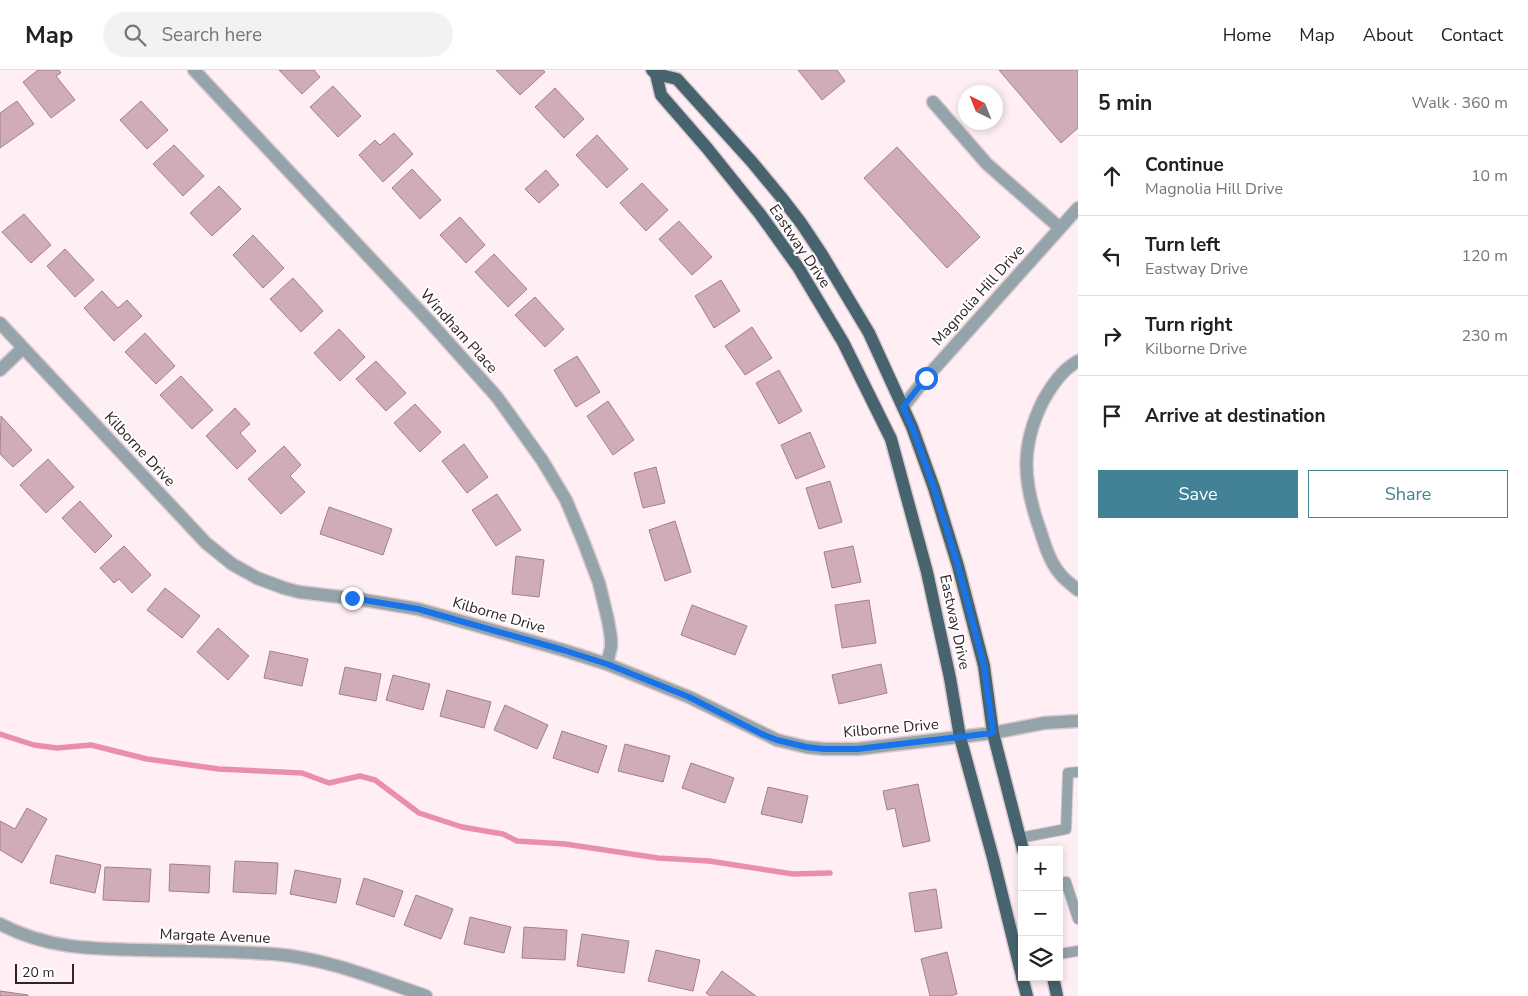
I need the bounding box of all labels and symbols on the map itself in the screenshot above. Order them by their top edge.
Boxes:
north arrow [958,85,1003,130]
street label: Eastway Drive [765,200,835,292]
street label: Magnolia Hill Drive [927,240,1029,350]
street label: Windham Place [416,285,502,377]
route start [915,367,938,390]
street label: Kilborne Drive [100,407,180,491]
street label: Eastway Drive [935,573,975,671]
route end [341,587,364,610]
street label: Kilborne Drive [450,592,548,638]
street label: Kilborne Drive [842,714,940,742]
street label: Margate Avenue [159,924,271,948]
scale bar [15,961,74,984]

